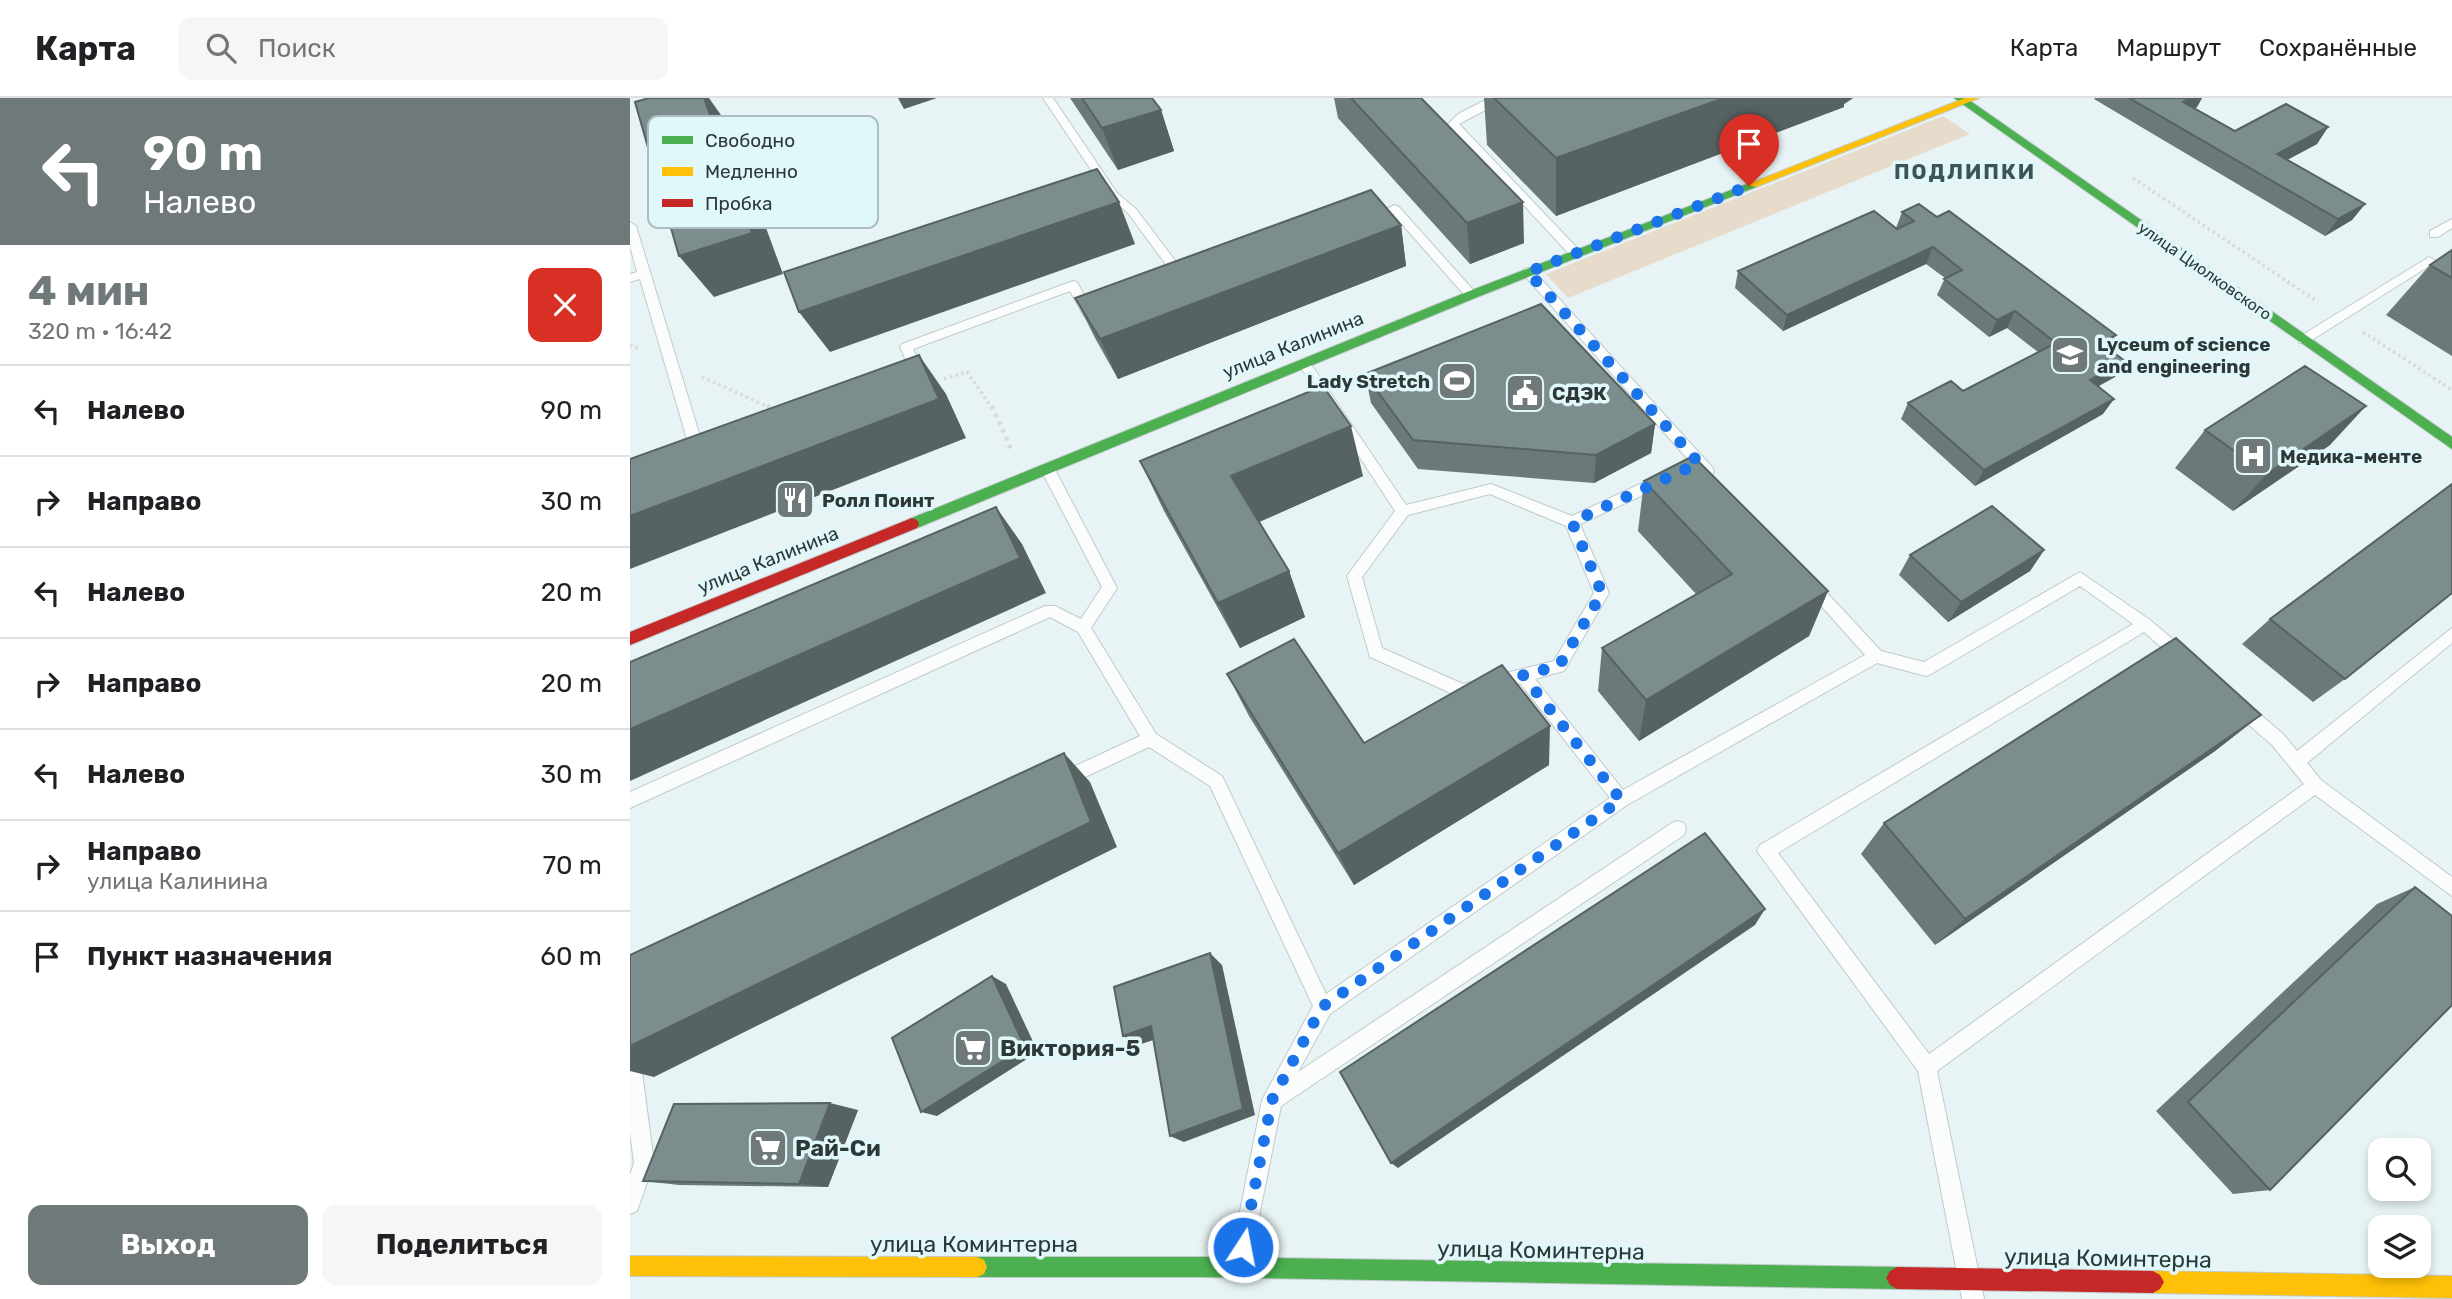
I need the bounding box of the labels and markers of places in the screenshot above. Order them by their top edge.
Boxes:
pin [1719,114,1779,186]
place label: Lyceum of science and engineering [2097,333,2271,378]
school or university icon: Lyceum of science and engineering [2049,334,2091,376]
sports icon: Lady Stretch [1436,360,1478,402]
place label: Lady Stretch [1307,370,1430,393]
public building icon: СДЭК [1504,372,1546,414]
place label: СДЭК [1552,382,1607,405]
hospital icon: Медика-менте [2232,435,2274,477]
place label: Медика-менте [2280,445,2422,468]
restaurant icon: Ролл Поинт [774,479,816,521]
place label: Ролл Поинт [822,489,935,512]
supermarket icon: Виктория-5 [952,1027,994,1069]
place label: Виктория-5 [1000,1034,1140,1062]
supermarket icon: Рай-Си [747,1127,789,1169]
place label: Рай-Си [795,1134,881,1162]

